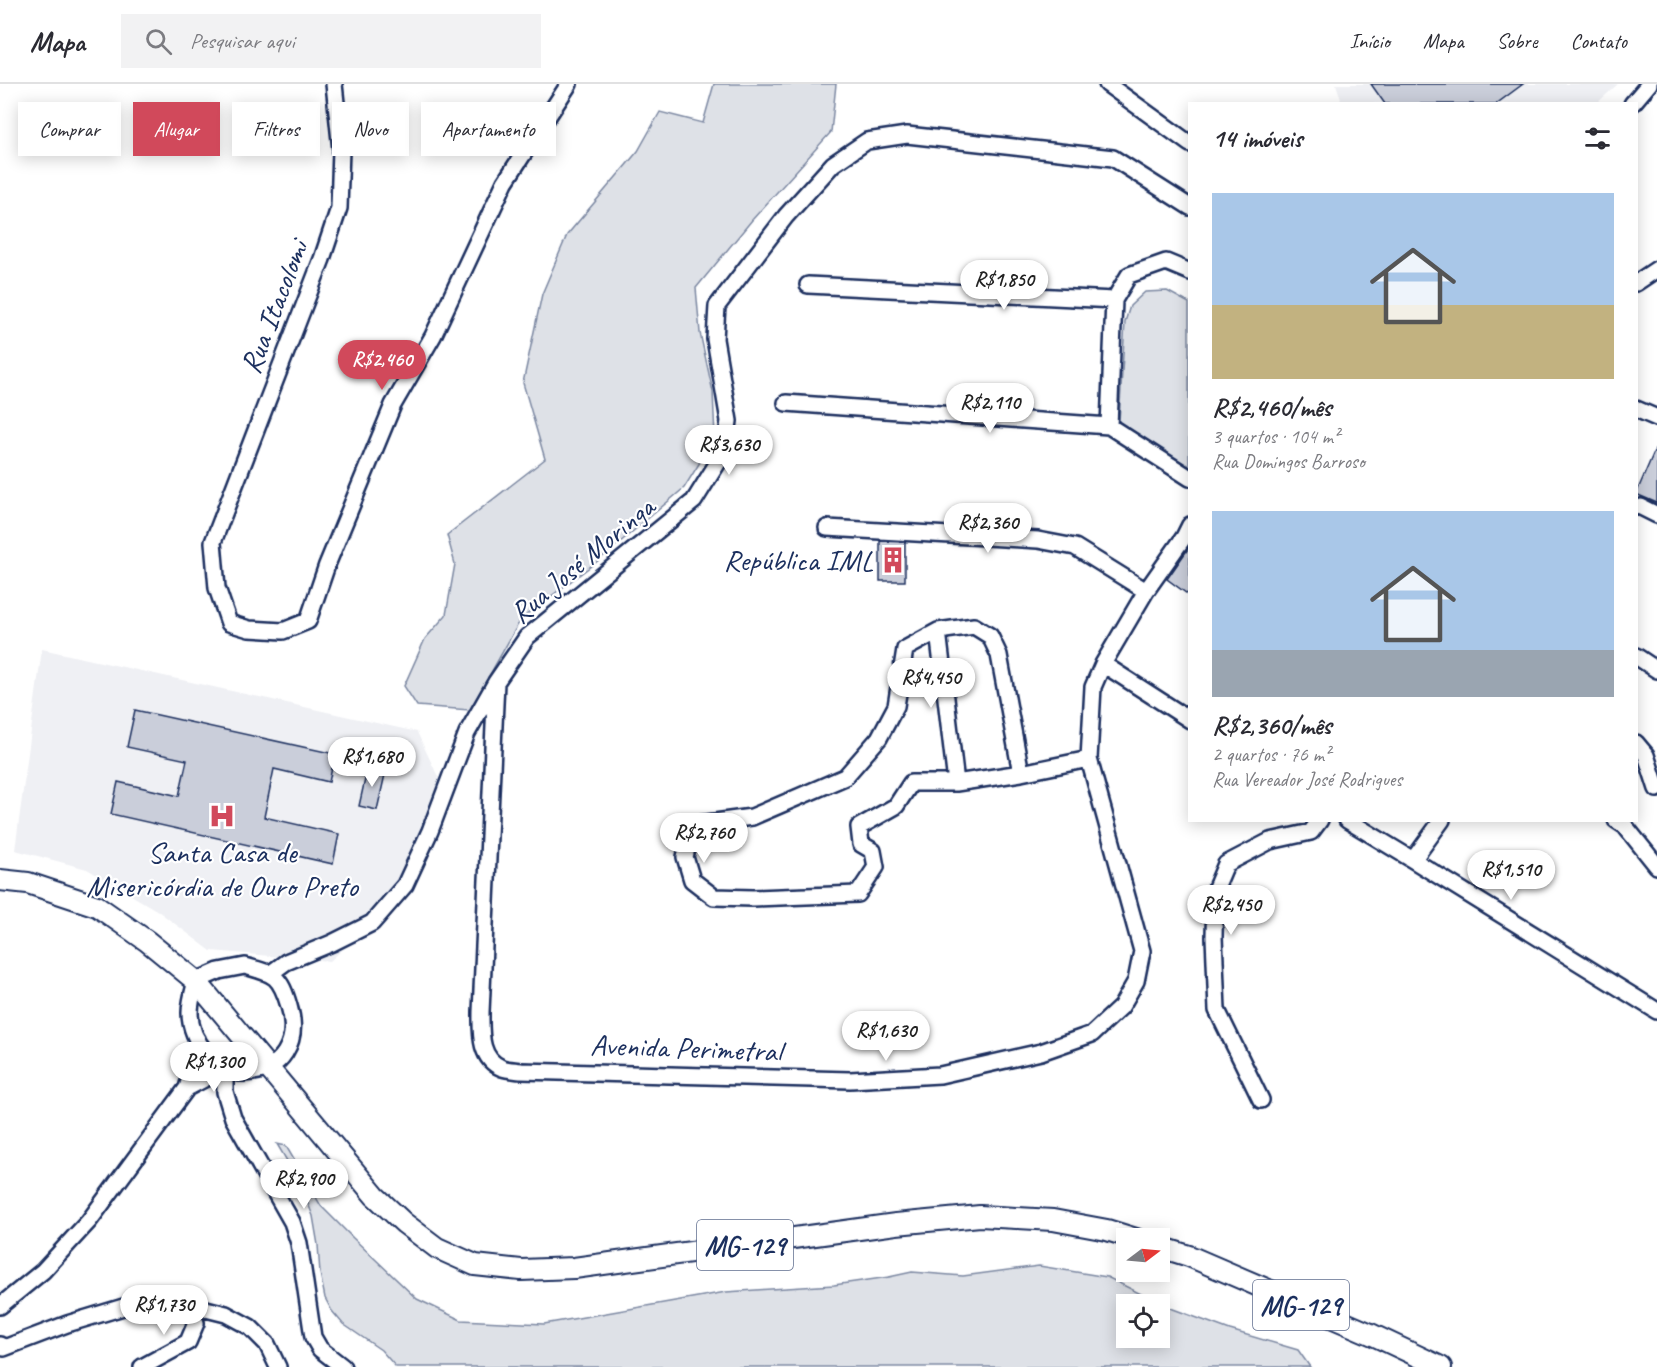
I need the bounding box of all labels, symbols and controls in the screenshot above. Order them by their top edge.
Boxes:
search box [121,14,541,68]
text: Mapa [30,24,85,59]
icon: search [142,25,175,58]
text: Pesquisar aqui [190,27,295,55]
text: Início [1350,28,1390,54]
text: Mapa [1423,28,1464,54]
text: Sobre [1497,28,1537,54]
text: Contato [1570,28,1627,54]
chip: Comprar [18,102,121,156]
chip: Alugar [133,102,220,156]
chip: Filtros [232,102,320,156]
chip: Novo [332,102,409,156]
chip: Apartamento [421,102,556,156]
text: 14 imóveis [1212,122,1302,155]
icon: filters [1581,122,1614,155]
street label: Rua Itacolomi [231,232,318,379]
icon: home [1359,232,1467,340]
pin: R$1,850 [949,260,1059,311]
text: R$1,850 [974,267,1034,292]
pin: R$2,460 [327,340,437,391]
text: R$2,460 [352,347,412,372]
pin: R$2,110 [935,383,1045,434]
text: R$2,110 [960,390,1020,415]
text: R$2,460/mês [1212,391,1331,424]
text: 3 quartos · 104 m² [1212,424,1339,449]
pin: R$3,630 [674,425,784,476]
text: R$3,630 [699,432,759,457]
text: Rua Domingos Barroso [1212,449,1365,474]
street label: Rua José Moringa [502,487,664,632]
pin: R$2,360 [933,503,1043,554]
text: R$2,360 [958,510,1018,535]
place label: República IML [724,541,873,579]
building icon: República IML [878,545,908,575]
icon: home [1359,550,1467,658]
pin: R$4,450 [876,658,986,709]
text: R$4,450 [901,665,961,690]
text: R$2,360/mês [1212,709,1331,742]
pin: R$1,680 [317,737,427,788]
text: 2 quartos · 76 m² [1212,742,1330,767]
text: R$1,680 [342,744,402,769]
text: Rua Vereador José Rodrigues [1212,767,1402,792]
hospital icon: Santa Casa de Misericórdia de Ouro Preto [207,801,237,831]
pin: R$2,760 [649,813,759,864]
text: R$2,760 [674,820,734,845]
place label: Santa Casa de Misericórdia de Ouro Preto [86,833,359,905]
pin: R$1,510 [1456,850,1566,901]
text: R$1,510 [1481,857,1541,882]
pin: R$2,450 [1176,885,1286,936]
text: R$2,450 [1201,892,1261,917]
pin: R$1,630 [831,1011,941,1062]
text: R$1,630 [856,1018,916,1043]
street label: Avenida Perimetral [590,1026,787,1071]
pin: R$1,300 [159,1042,269,1093]
text: R$1,300 [184,1049,244,1074]
pin: R$2,900 [249,1159,359,1210]
text: R$2,900 [274,1166,334,1191]
road number: MG-129 [697,1220,793,1270]
north arrow [1116,1228,1170,1282]
map controls [1116,1228,1170,1348]
road number: MG-129 [1253,1280,1349,1330]
pin: R$1,730 [109,1285,219,1336]
text: R$1,730 [134,1292,194,1317]
button: locate [1116,1294,1170,1348]

